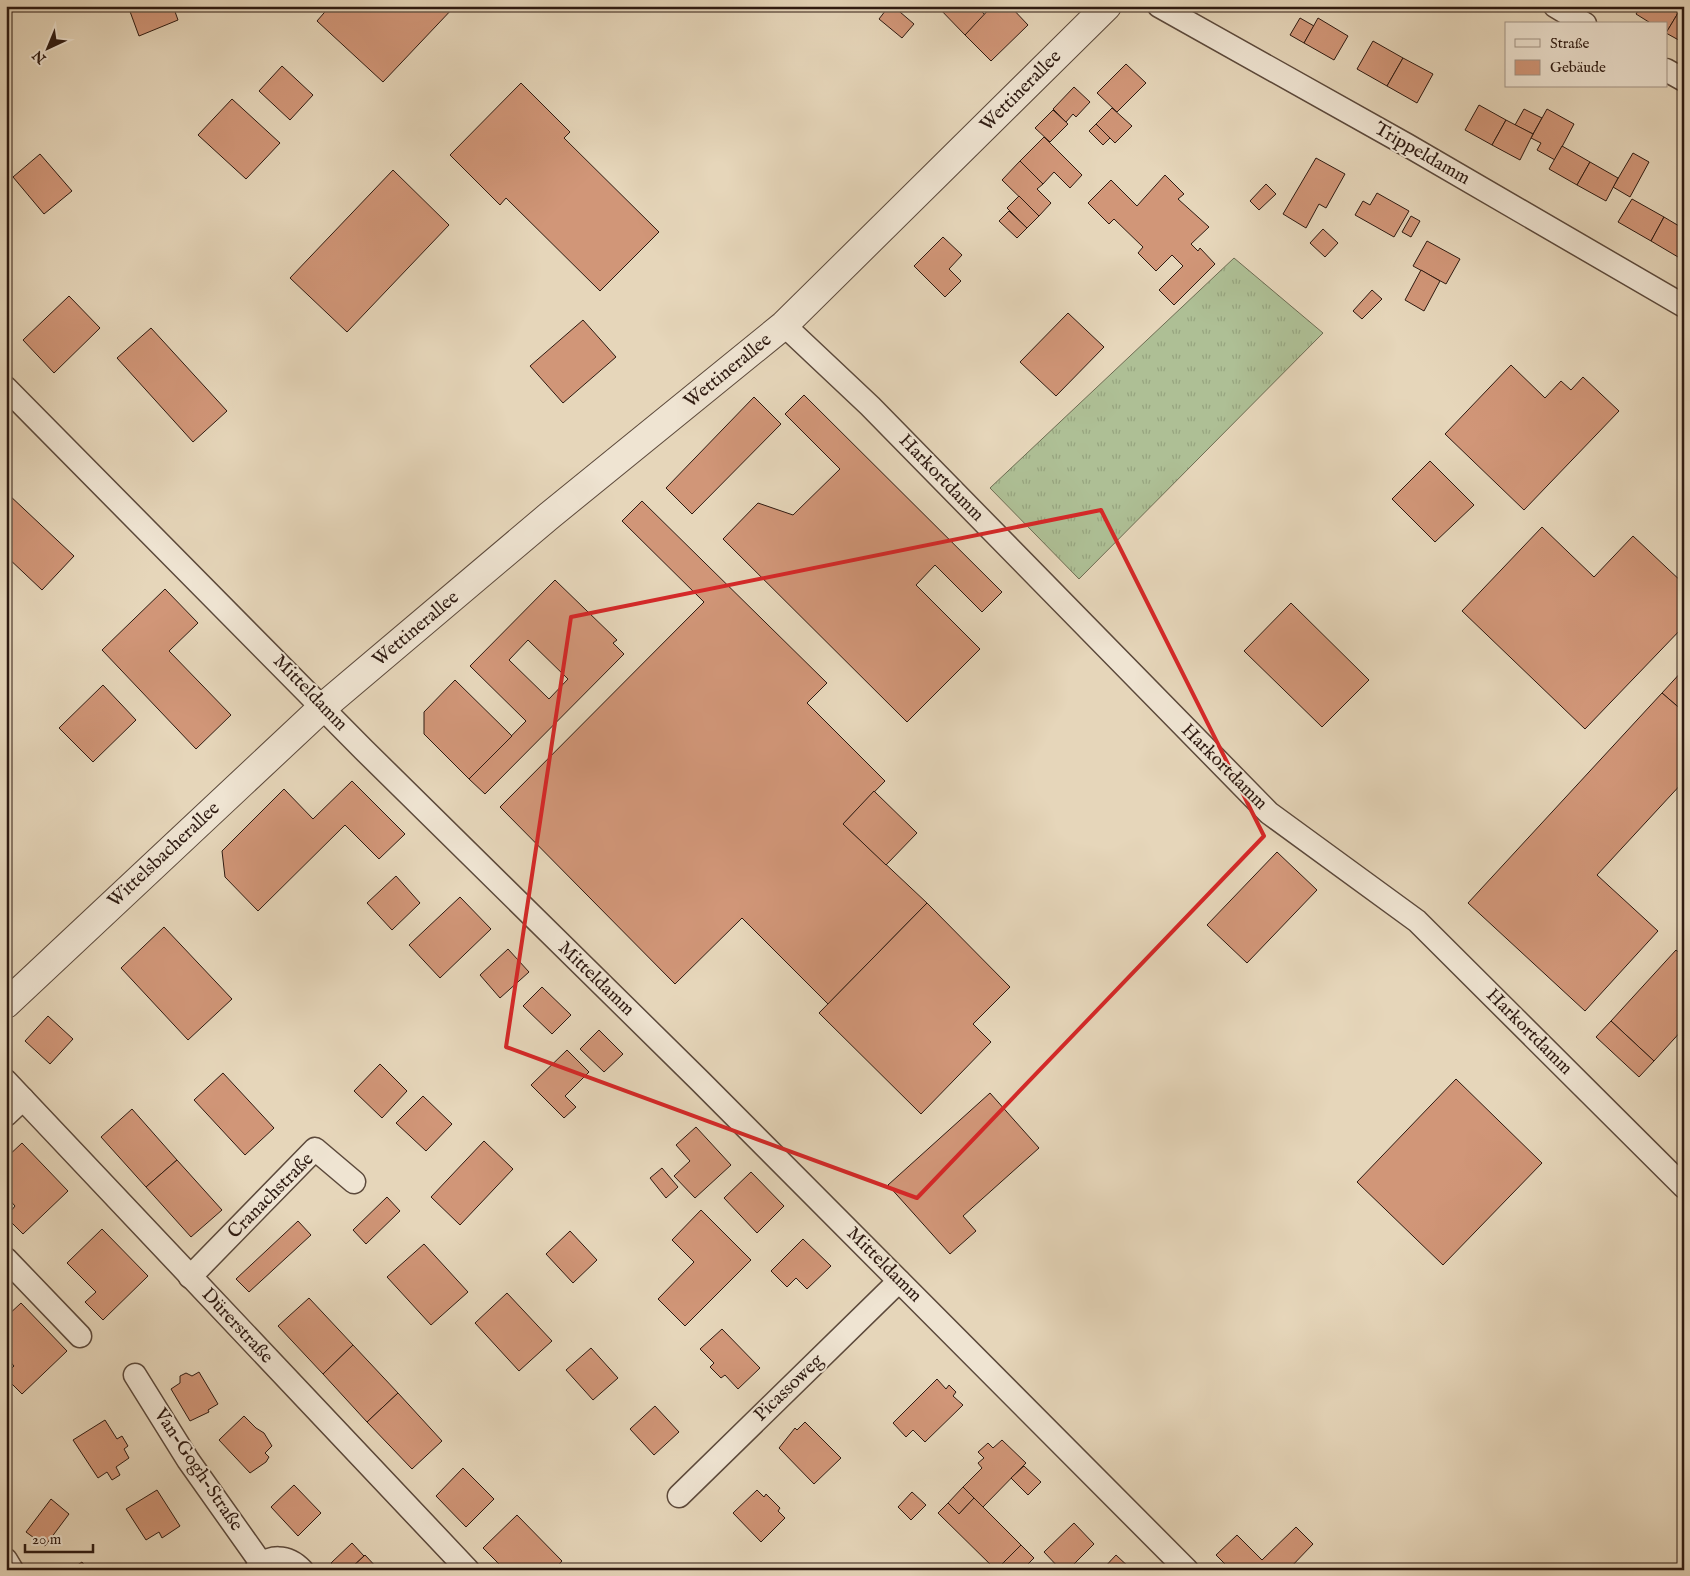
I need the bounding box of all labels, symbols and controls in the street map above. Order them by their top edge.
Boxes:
north arrow [22,22,72,72]
legend [1505,22,1668,88]
text: Straße [1550,34,1590,53]
street label: Wettinerallee [975,45,1067,137]
text: N [29,46,51,68]
text: Gebäude [1550,58,1606,77]
street label: Trippeldamm [1370,117,1474,191]
street label: Wettinerallee [679,328,777,414]
street label: Harkortdamm [893,429,989,527]
street label: Wettinerallee [368,586,464,672]
street label: Mitteldamm [268,650,353,737]
street label: Harkortdamm [1176,719,1273,816]
street label: Wittelsbacherallee [103,797,225,913]
street label: Mitteldamm [553,937,640,1022]
street label: Harkortdamm [1481,984,1578,1081]
street label: Cranachstraße [223,1148,319,1244]
street label: Mitteldamm [841,1222,927,1308]
street label: Dürerstraße [196,1283,278,1369]
street label: Picassoweg [749,1349,829,1427]
street label: Van-Gogh-Straße [148,1403,248,1536]
scale bar [25,1521,92,1553]
text: 20 m [32,1530,62,1549]

